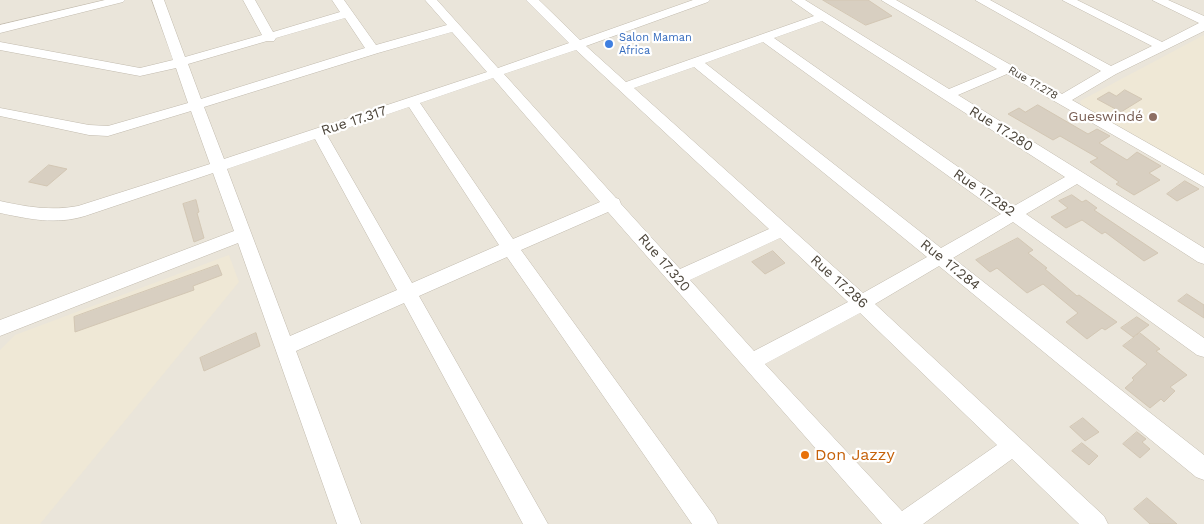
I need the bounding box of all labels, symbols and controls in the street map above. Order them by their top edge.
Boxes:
place label: Salon Maman Africa [619,31,692,57]
marker: Salon Maman Africa [603,38,615,50]
street label: Rue 17.278 [1006,63,1060,103]
street label: Rue 17.317 [319,103,389,139]
street label: Rue 17.280 [966,103,1036,155]
place label: Gueswindé [1068,109,1143,125]
marker: Gueswindé [1147,111,1159,123]
street label: Rue 17.282 [950,166,1018,220]
street label: Rue 17.320 [634,231,694,295]
street label: Rue 17.284 [917,236,983,294]
street label: Rue 17.286 [807,252,871,312]
place label: Don Jazzy [815,445,895,465]
marker: Don Jazzy [799,449,811,461]

